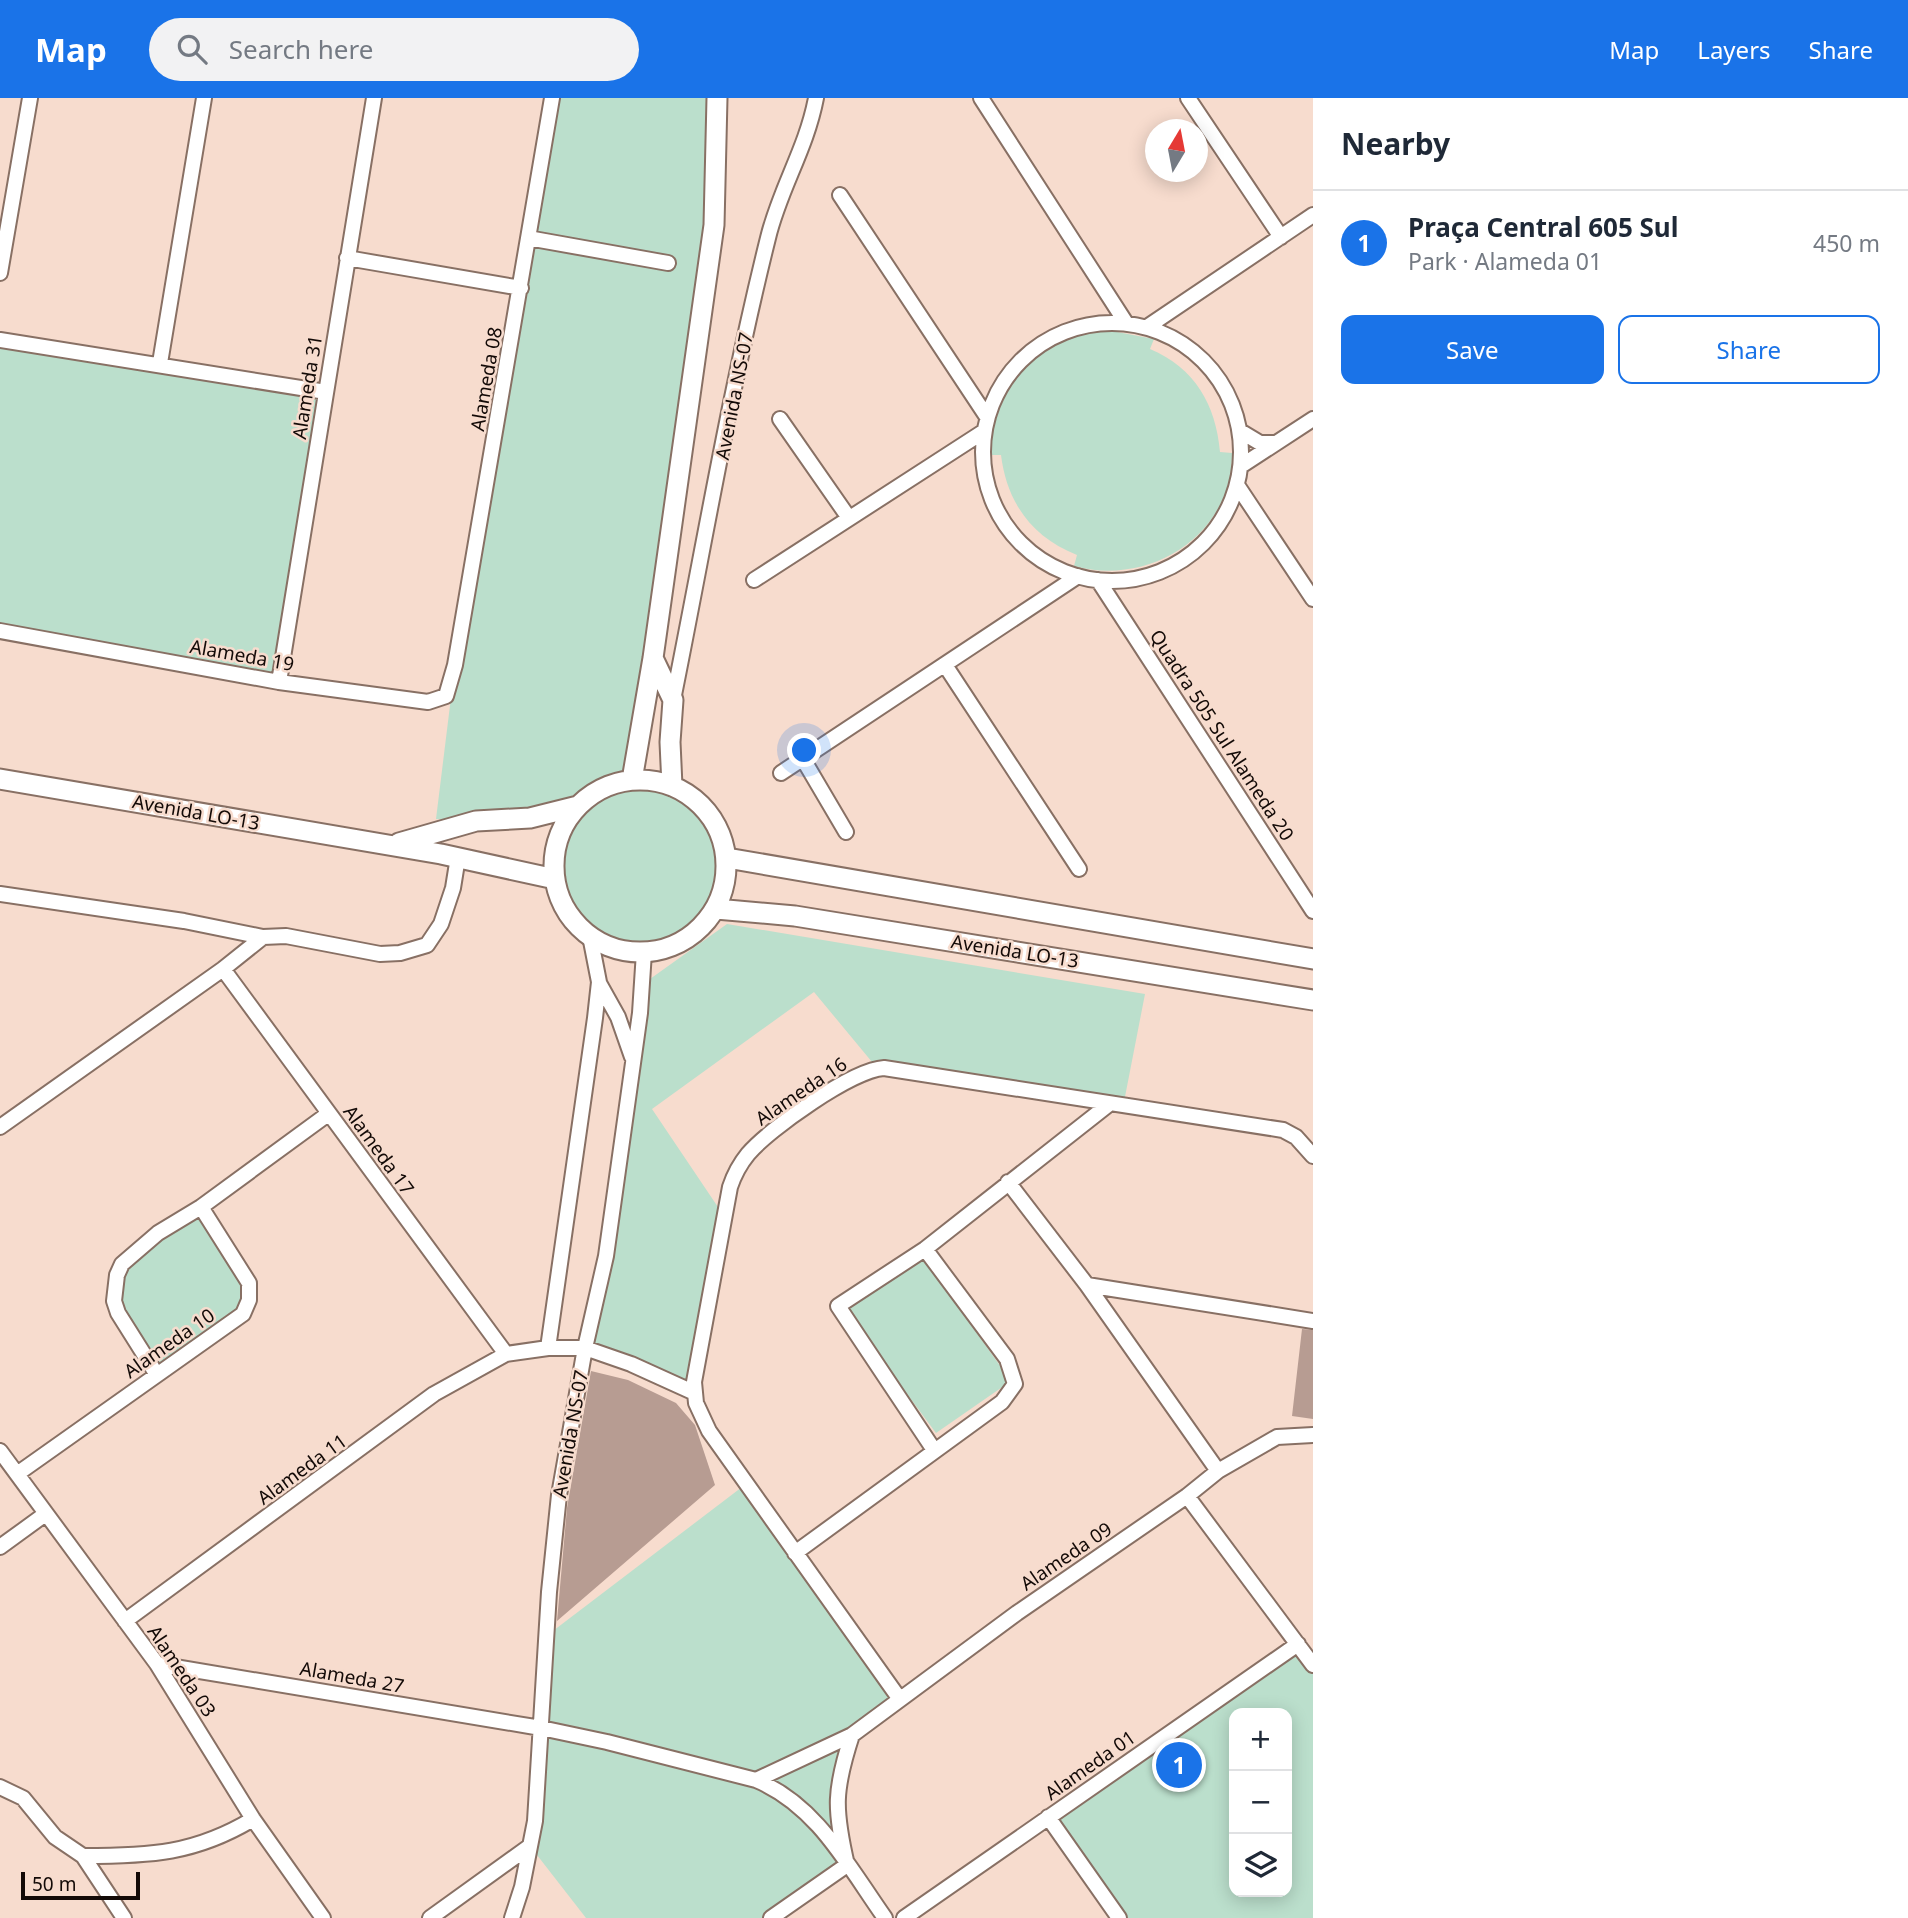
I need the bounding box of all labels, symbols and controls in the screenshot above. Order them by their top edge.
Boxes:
search box [149,18,639,81]
text: Map [35,27,107,72]
icon: search [173,30,211,68]
text: Search here [229,31,373,67]
text: Map [1609,33,1659,66]
text: Layers [1697,33,1771,66]
text: Share [1809,33,1873,66]
north arrow [1145,119,1208,182]
text: Nearby [1341,123,1450,164]
text: Praça Central 605 Sul [1408,209,1679,245]
text: 1 [1357,227,1371,259]
text: 450 m [1813,227,1880,259]
text: Park · Alameda 01 [1408,245,1602,277]
button: Save [1341,315,1604,384]
button: Share [1618,315,1880,384]
street label: Alameda 08 [464,325,508,433]
street label: Avenida NS-07 [709,330,759,462]
street label: Alameda 31 [286,333,328,441]
street label: Quadra 505 Sul Alameda 20 [1144,624,1300,846]
street label: Alameda 19 [188,633,296,677]
your location [787,733,821,767]
street label: Avenida LO-13 [130,788,262,836]
street label: Avenida LO-13 [949,928,1081,974]
street label: Alameda 16 [750,1051,852,1131]
street label: Alameda 17 [338,1100,420,1200]
street label: Alameda 10 [118,1302,220,1384]
street label: Avenida NS-07 [546,1368,594,1500]
street label: Alameda 11 [252,1428,352,1510]
street label: Alameda 09 [1015,1516,1117,1596]
street label: Alameda 03 [142,1620,222,1722]
street label: Alameda 27 [298,1655,406,1699]
map controls [1229,1708,1292,1897]
button: + [1229,1708,1292,1771]
street label: Alameda 01 [1039,1724,1141,1806]
pin: 1 [1156,1739,1202,1791]
button: − [1229,1771,1292,1834]
button: layers [1229,1834,1292,1897]
scale bar [21,1869,140,1901]
text: 50 m [32,1871,76,1897]

